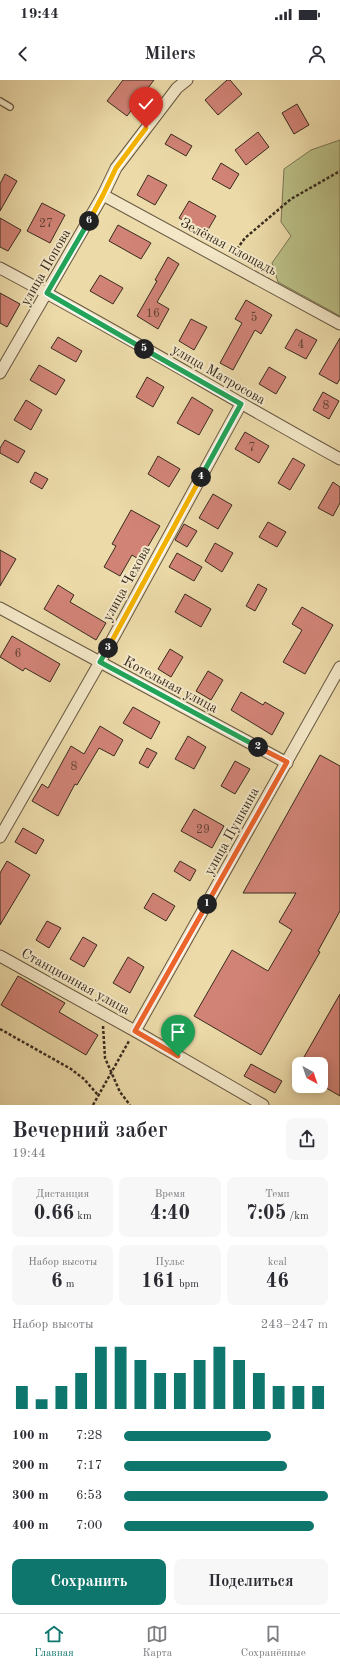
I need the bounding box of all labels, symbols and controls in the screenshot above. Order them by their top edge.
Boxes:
text: 19:44 [20,7,59,22]
icon: back [12,43,34,65]
icon: person [306,43,328,65]
text: Milers [145,45,195,63]
pin [129,87,163,128]
icon: check [135,93,157,115]
pin: 6 [79,211,99,231]
text: 6 [86,215,92,226]
street label: Зелёная площадь [178,216,280,278]
house number: 27 [39,218,53,230]
street label: улица Попова [18,227,73,308]
house number: 16 [146,308,160,320]
house number: 5 [251,311,258,324]
pin: 5 [134,339,154,359]
house number: 4 [298,339,305,351]
street label: улица Матросова [169,342,268,407]
text: 5 [141,343,147,354]
house number: 8 [323,400,330,412]
house number: 7 [249,442,255,454]
pin: 4 [191,467,211,487]
text: 4 [198,471,204,482]
street label: улица Чехова [100,543,153,624]
pin: 3 [98,638,118,658]
text: 3 [105,642,111,653]
house number: 6 [15,648,22,660]
street label: Котельная улица [121,654,220,716]
pin: 2 [248,737,268,757]
text: 2 [255,741,261,752]
house number: 8 [71,761,78,773]
street label: улица Пушкина [202,785,262,878]
house number: 29 [196,824,210,836]
pin: 1 [197,894,217,914]
text: 1 [204,898,210,909]
street label: Станционная улица [19,946,132,1018]
pin [161,1015,195,1056]
icon: arrive [167,1021,189,1043]
north arrow [292,1057,328,1093]
map controls [292,1057,328,1093]
button: share [286,1118,328,1160]
text: Вечерний забег [12,1120,168,1142]
text: 19:44 [12,1147,46,1160]
text: Дистанция [36,1189,89,1200]
text: Время [155,1189,185,1200]
text: Темп [265,1189,290,1200]
text: 0.66 [34,1204,74,1224]
text: 4:40 [150,1204,190,1224]
text: 7:05 [246,1204,286,1224]
text: km [74,1211,92,1222]
text: /km [286,1211,309,1222]
text: Набор высоты [28,1257,97,1268]
text: Пульс [155,1257,185,1268]
text: kcal [268,1257,287,1268]
text: 6 [51,1272,63,1292]
text: 161 [141,1272,176,1292]
text: 46 [266,1272,289,1292]
text: m [63,1279,74,1290]
text: bpm [176,1279,199,1290]
text: Набор высоты [12,1318,94,1331]
text: 243–247 m [261,1318,328,1331]
text: 100 m [12,1429,49,1442]
text: 7:28 [76,1429,102,1442]
text: 200 m [12,1459,49,1472]
text: 7:17 [76,1459,102,1472]
text: 300 m [12,1489,49,1502]
text: 6:53 [76,1489,102,1502]
text: 400 m [12,1519,49,1532]
text: 7:00 [76,1519,102,1532]
button: Сохранить [12,1559,166,1605]
button: Поделиться [174,1559,328,1605]
tab: Главная [34,1623,74,1661]
tab: Карта [142,1623,172,1661]
tab: Сохранённые [241,1623,306,1661]

